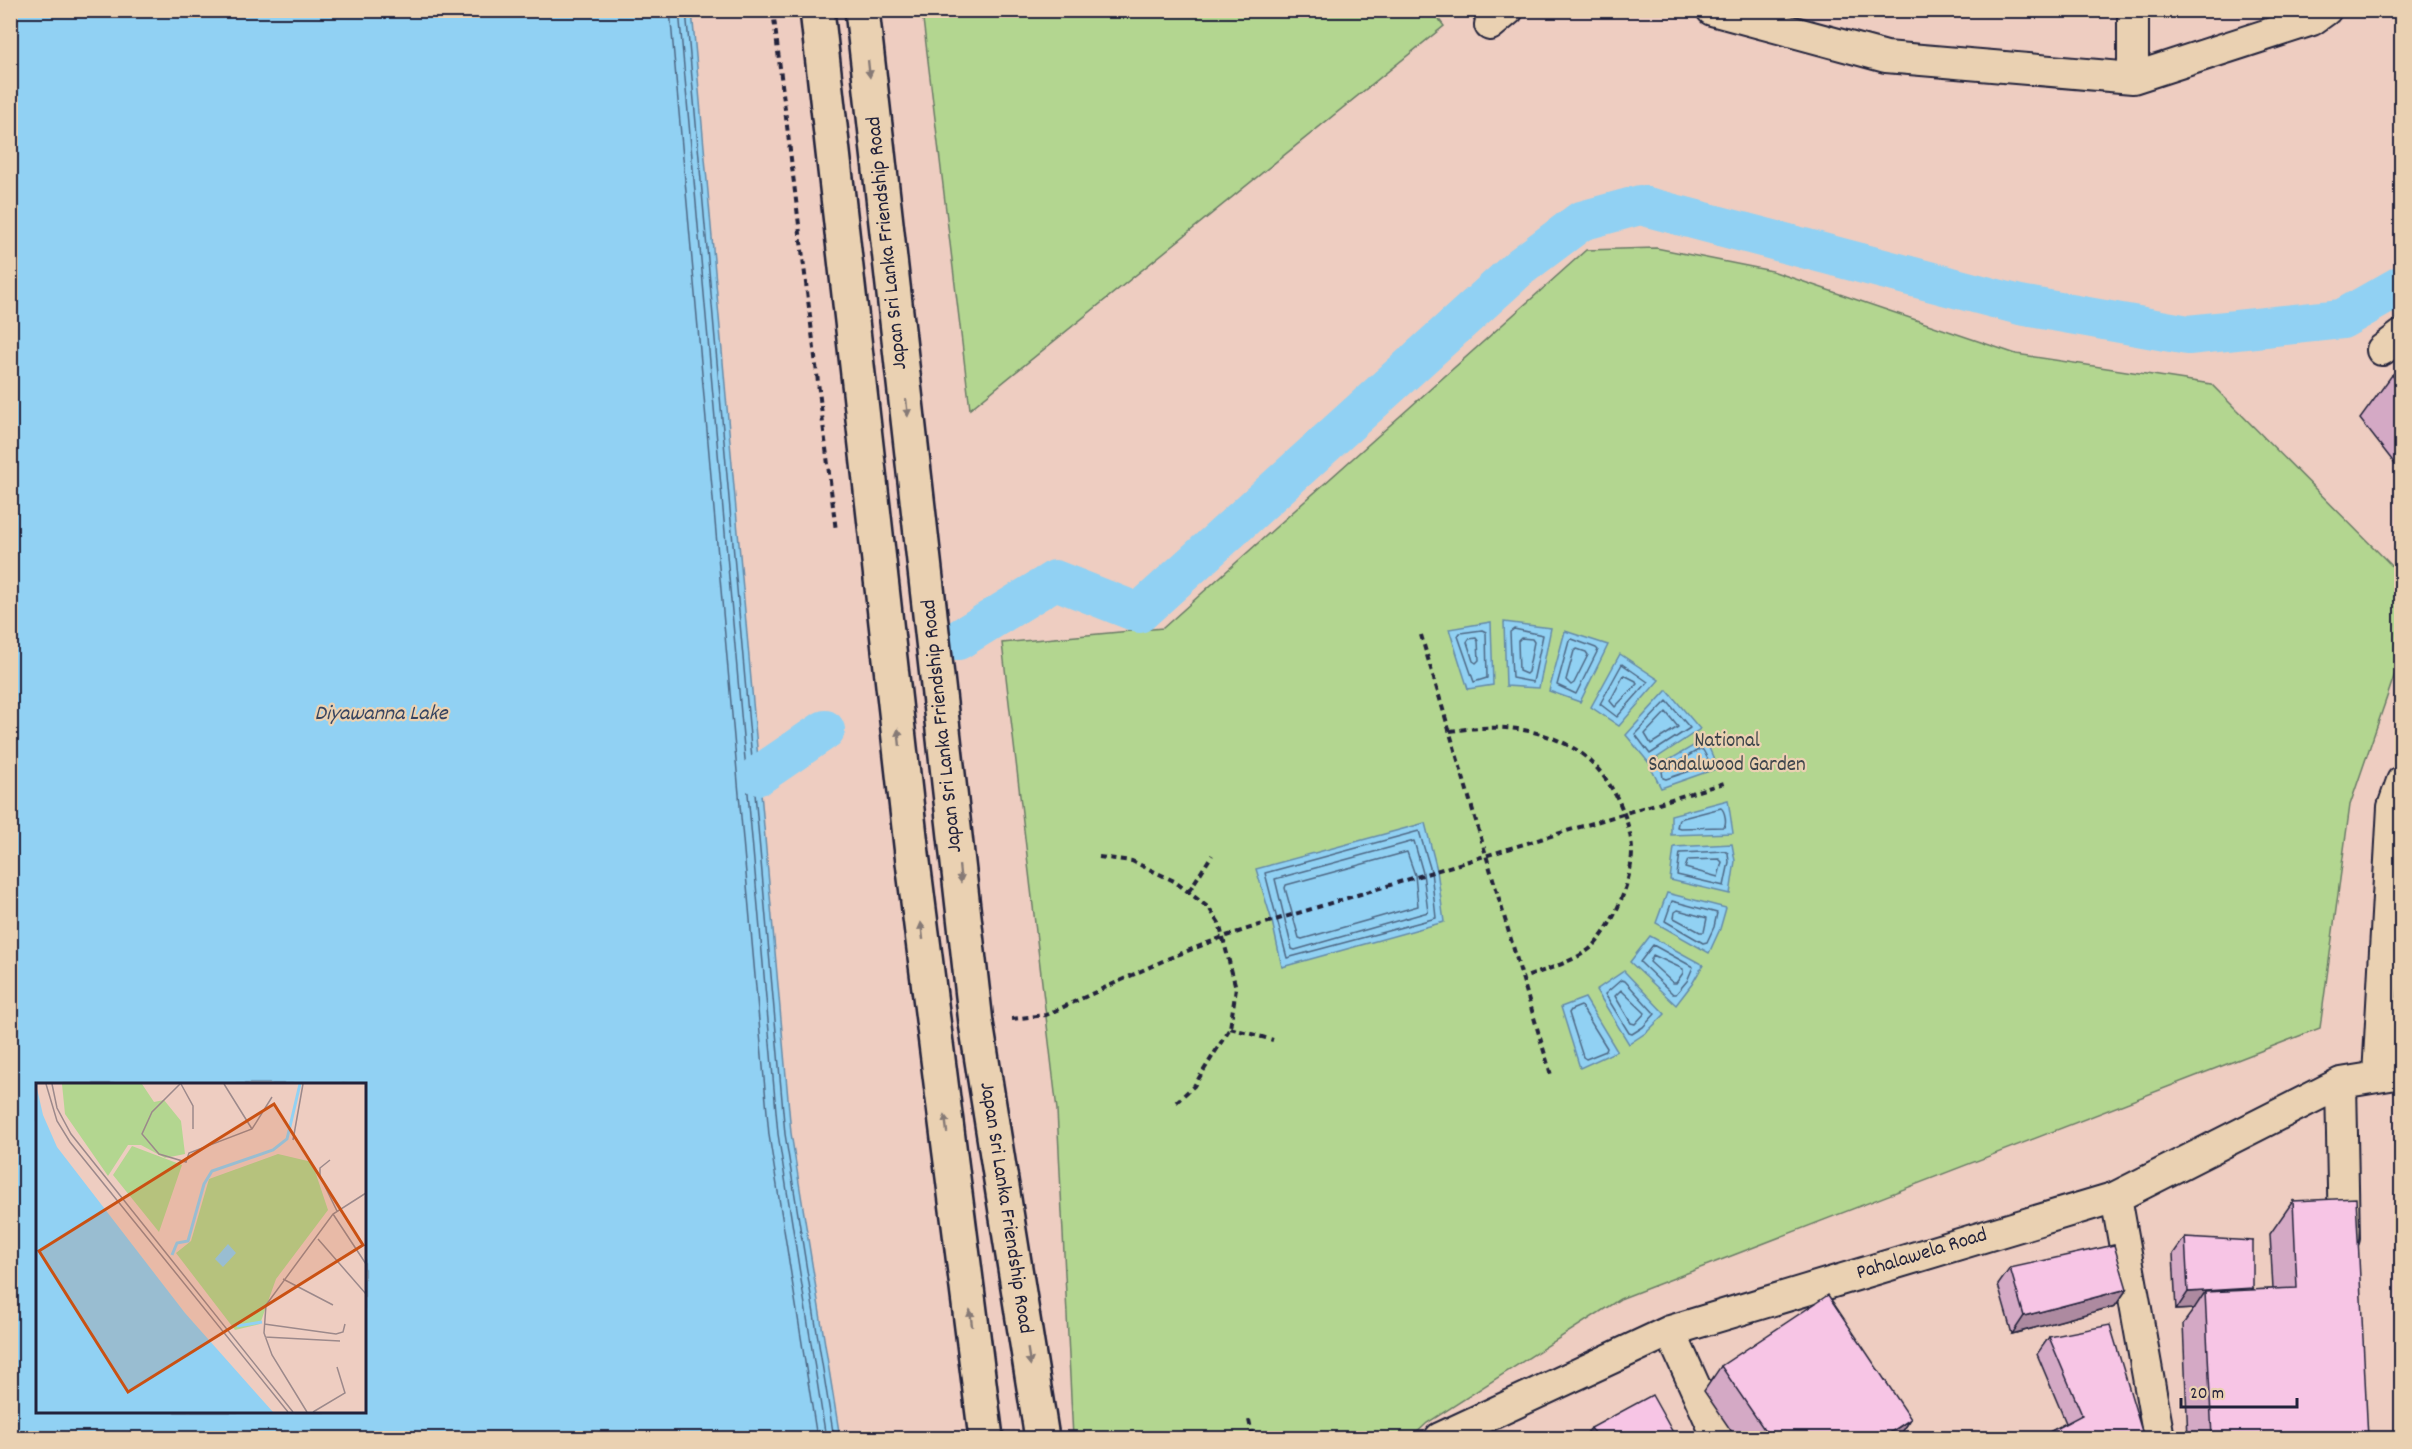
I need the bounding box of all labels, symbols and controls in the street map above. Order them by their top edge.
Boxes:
one-way arrow [864,59,873,78]
street label: Japan Sri Lanka Friendship Road [860,115,916,371]
one-way arrow [902,399,912,418]
street label: Japan Sri Lanka Friendship Road [915,598,971,854]
water label: Diyawanna Lake [315,699,449,730]
park label: National Sandalwood Garden [1648,727,1806,781]
one-way arrow [894,728,904,747]
one-way arrow [955,864,964,883]
one-way arrow [917,921,927,940]
street label: Japan Sri Lanka Friendship Road [970,1080,1040,1336]
inset map [36,1083,366,1413]
one-way arrow [942,1115,951,1134]
street label: Pahalawela Road [1853,1221,1991,1289]
one-way arrow [966,1308,975,1327]
one-way arrow [1025,1348,1034,1367]
scale bar [2181,1371,2296,1409]
text: 20 m [2190,1382,2224,1407]

